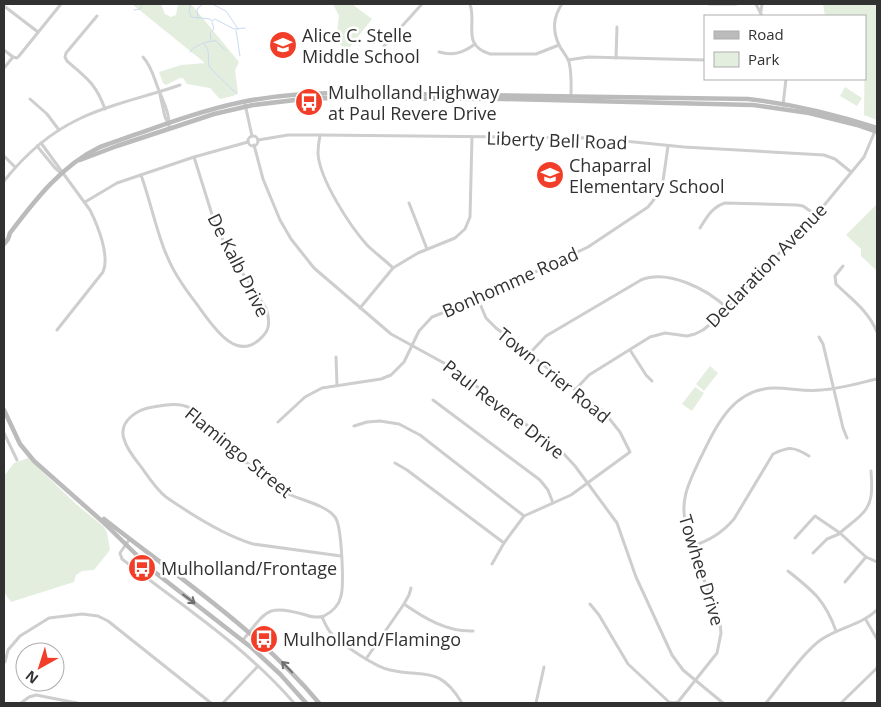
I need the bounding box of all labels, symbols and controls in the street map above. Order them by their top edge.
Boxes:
legend [704,15,866,80]
place label: Alice C. Stelle Middle School [302,23,420,68]
text: Road [748,24,784,44]
school or university icon: Alice C. Stelle Middle School [268,30,298,60]
text: Park [748,49,779,69]
place label: Mulholland Highway at Paul Revere Drive [328,80,500,125]
bus stop icon: Mulholland Highway at Paul Revere Drive [294,87,324,117]
street label: Liberty Bell Road [486,126,628,154]
place label: Chaparral Elementary School [569,153,725,198]
school or university icon: Chaparral Elementary School [535,160,565,190]
street label: Declaration Avenue [700,198,832,332]
street label: De Kalb Drive [203,209,275,321]
street label: Bonhomme Road [438,241,582,323]
street label: Town Crier Road [493,322,615,428]
street label: Paul Revere Drive [438,354,570,464]
street label: Flamingo Street [180,401,298,503]
street label: Towhee Drive [674,512,730,628]
bus stop icon: Mulholland/Frontage [127,553,157,583]
place label: Mulholland/Frontage [161,556,337,580]
one-way arrow [182,593,195,604]
bus stop icon: Mulholland/Flamingo [249,624,279,654]
place label: Mulholland/Flamingo [283,627,461,651]
north arrow [15,642,65,692]
one-way arrow [281,661,293,673]
text: N [21,667,42,688]

